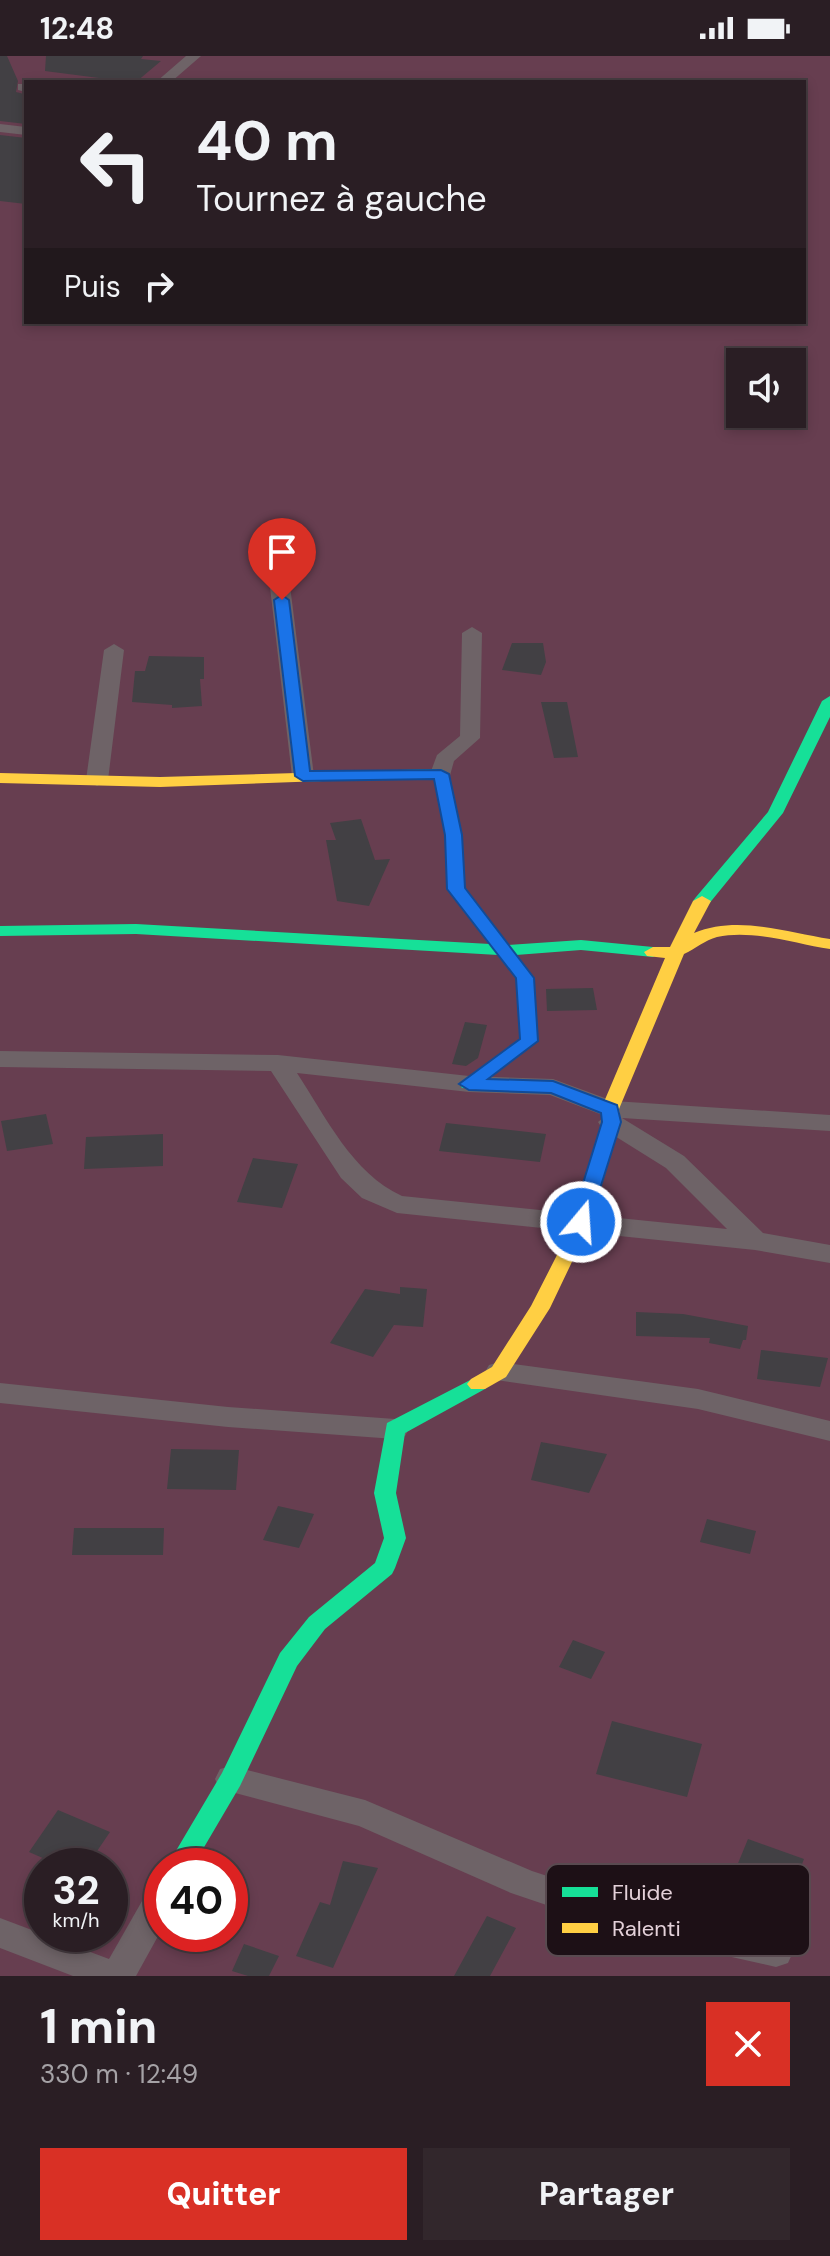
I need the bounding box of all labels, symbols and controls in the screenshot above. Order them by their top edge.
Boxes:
text: 12:48 [40,9,114,48]
text: 40 m [196,104,338,177]
icon: left [64,112,168,216]
text: Tournez à gauche [196,175,487,222]
icon: right [137,264,181,308]
text: Puis [64,267,121,306]
map controls [726,348,806,428]
button: sound [726,348,806,428]
pin [248,518,316,600]
icon: arrive [260,530,304,574]
position arrow [539,1180,623,1264]
speed limit sign: 40 [144,1848,248,1952]
text: 32 [52,1864,100,1916]
legend [546,1864,810,1956]
text: Fluide [612,1878,673,1907]
text: km/h [52,1907,100,1933]
text: Ralenti [612,1914,681,1943]
text: 1 min [40,1995,157,2058]
button: close [706,2002,790,2086]
text: 330 m · 12:49 [40,2057,198,2091]
button: Quitter [40,2148,407,2240]
button: Partager [423,2148,790,2240]

